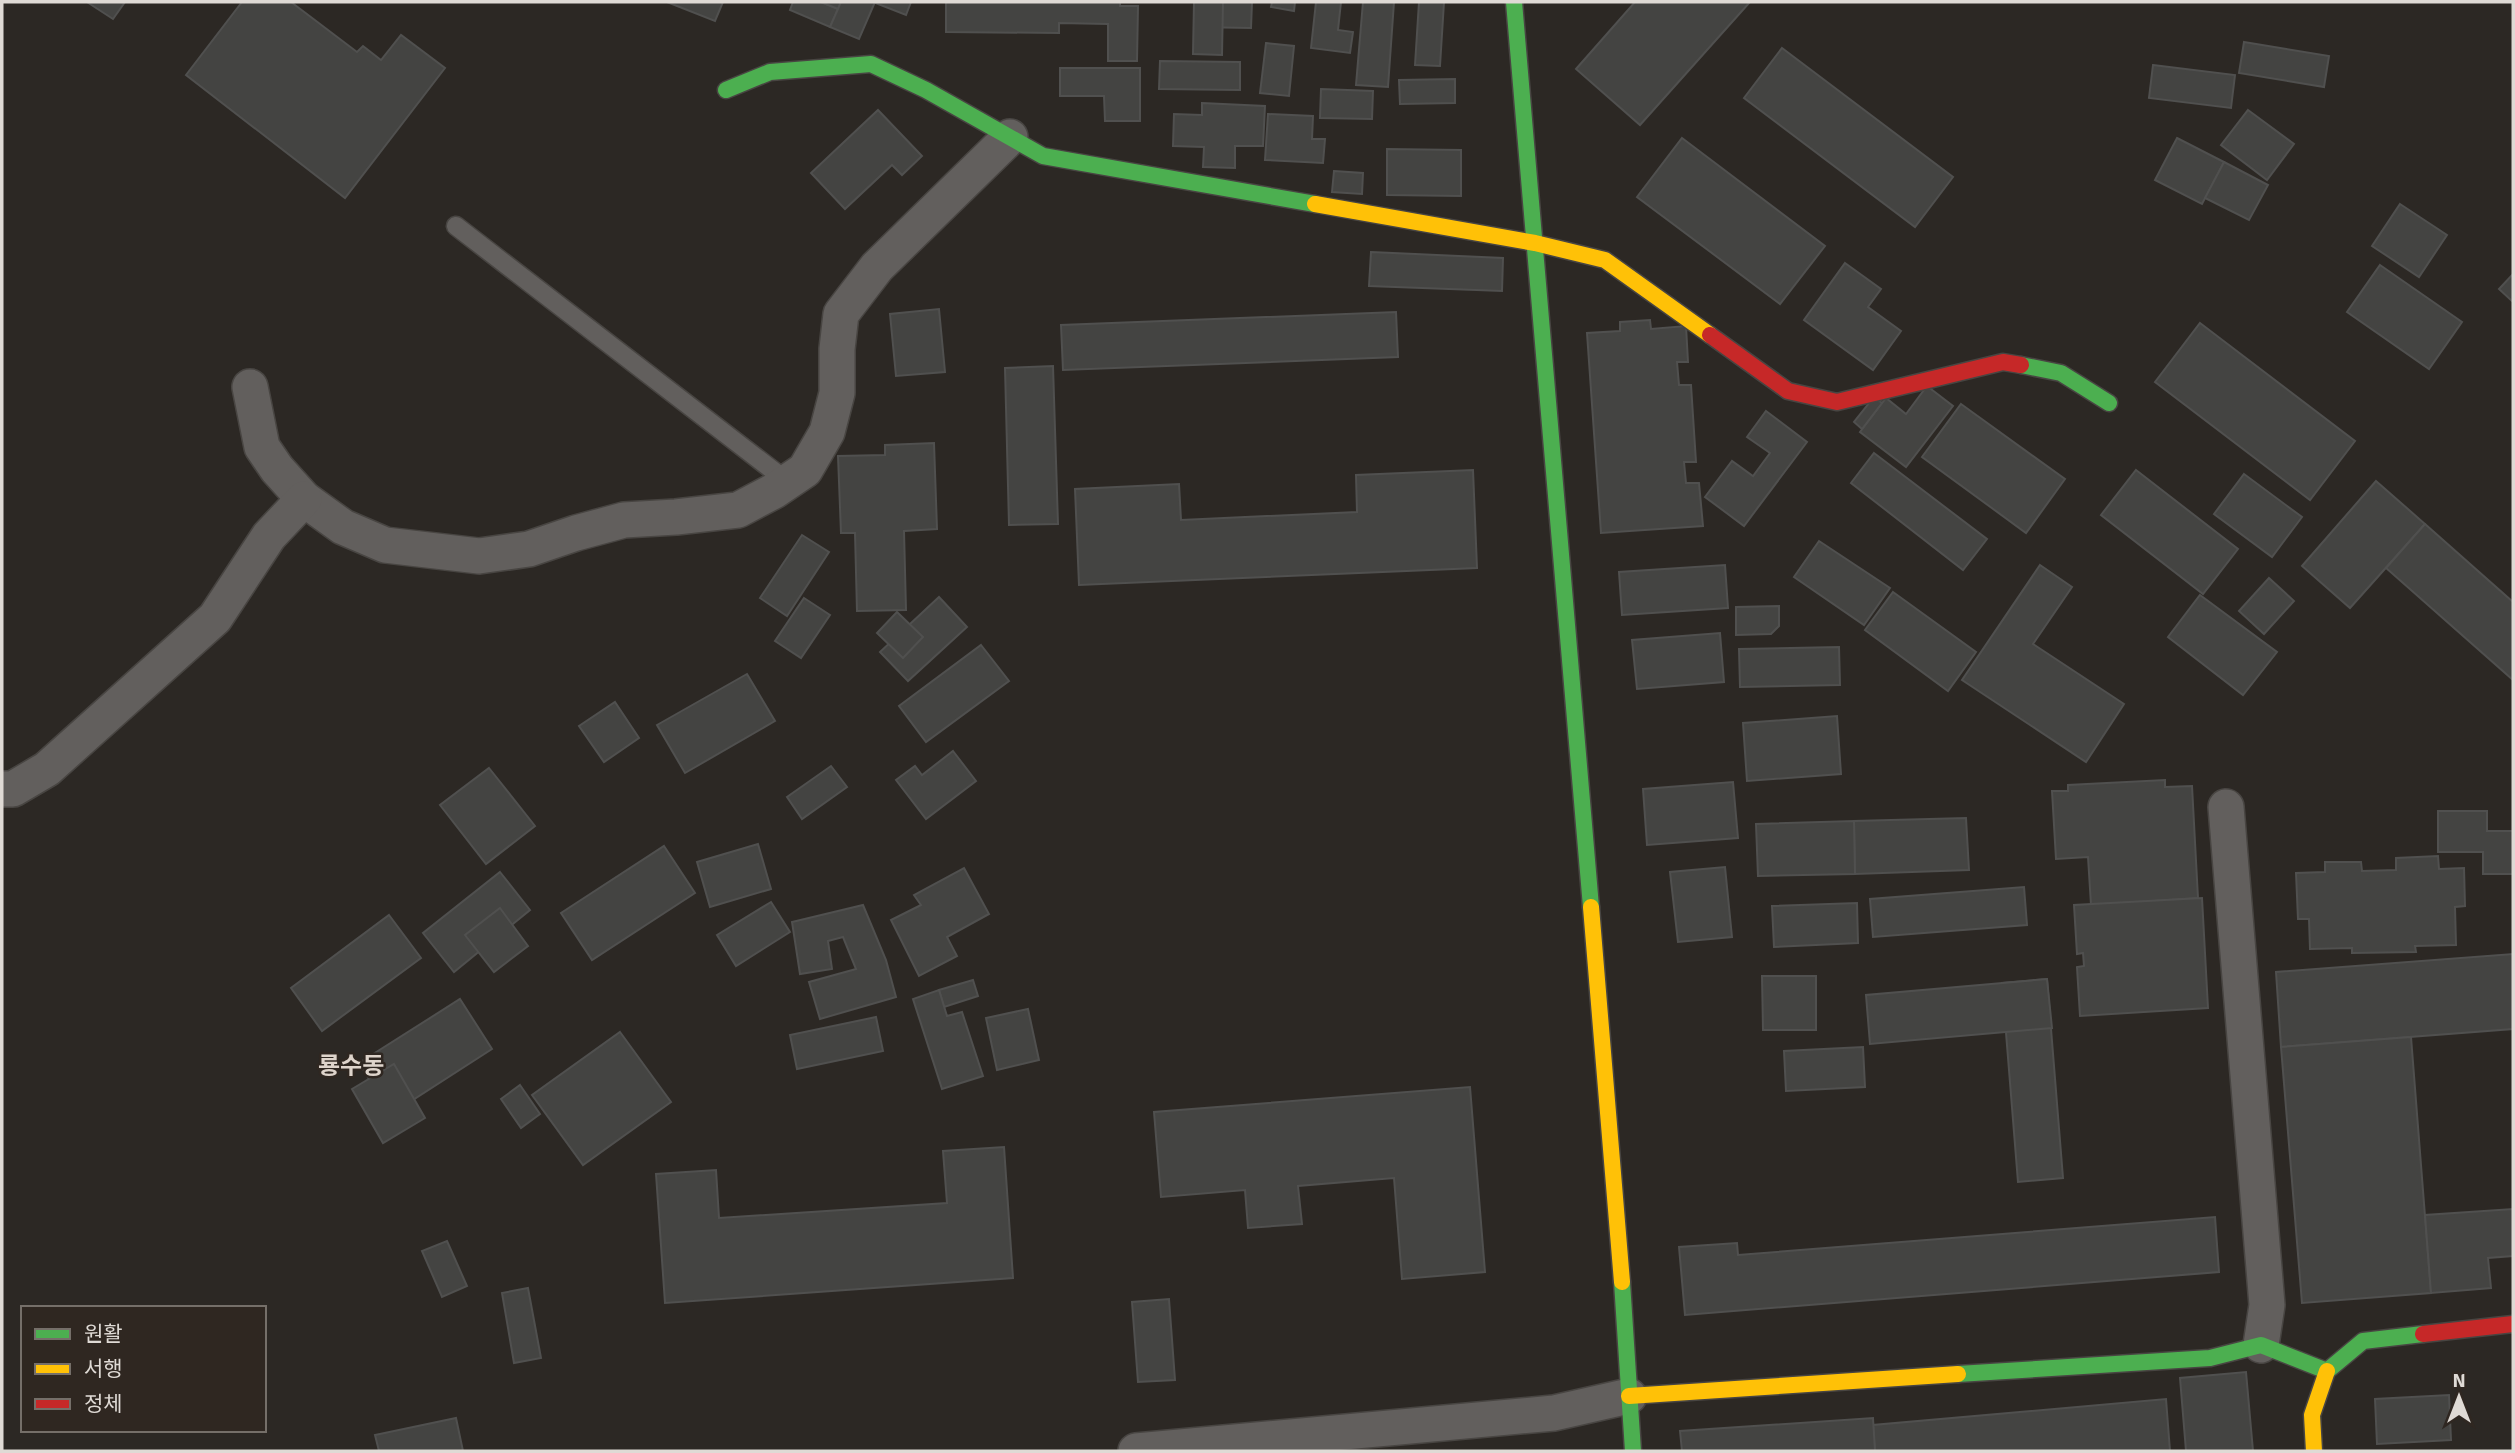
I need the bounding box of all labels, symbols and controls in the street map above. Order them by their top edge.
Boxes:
district label: 룡수동 [318,1051,384,1081]
legend [21,1306,266,1432]
text: 원활 [84,1321,123,1347]
text: 서행 [84,1356,123,1382]
north arrow [2424,1362,2494,1432]
text: N [2452,1369,2466,1393]
text: 정체 [84,1391,123,1417]

